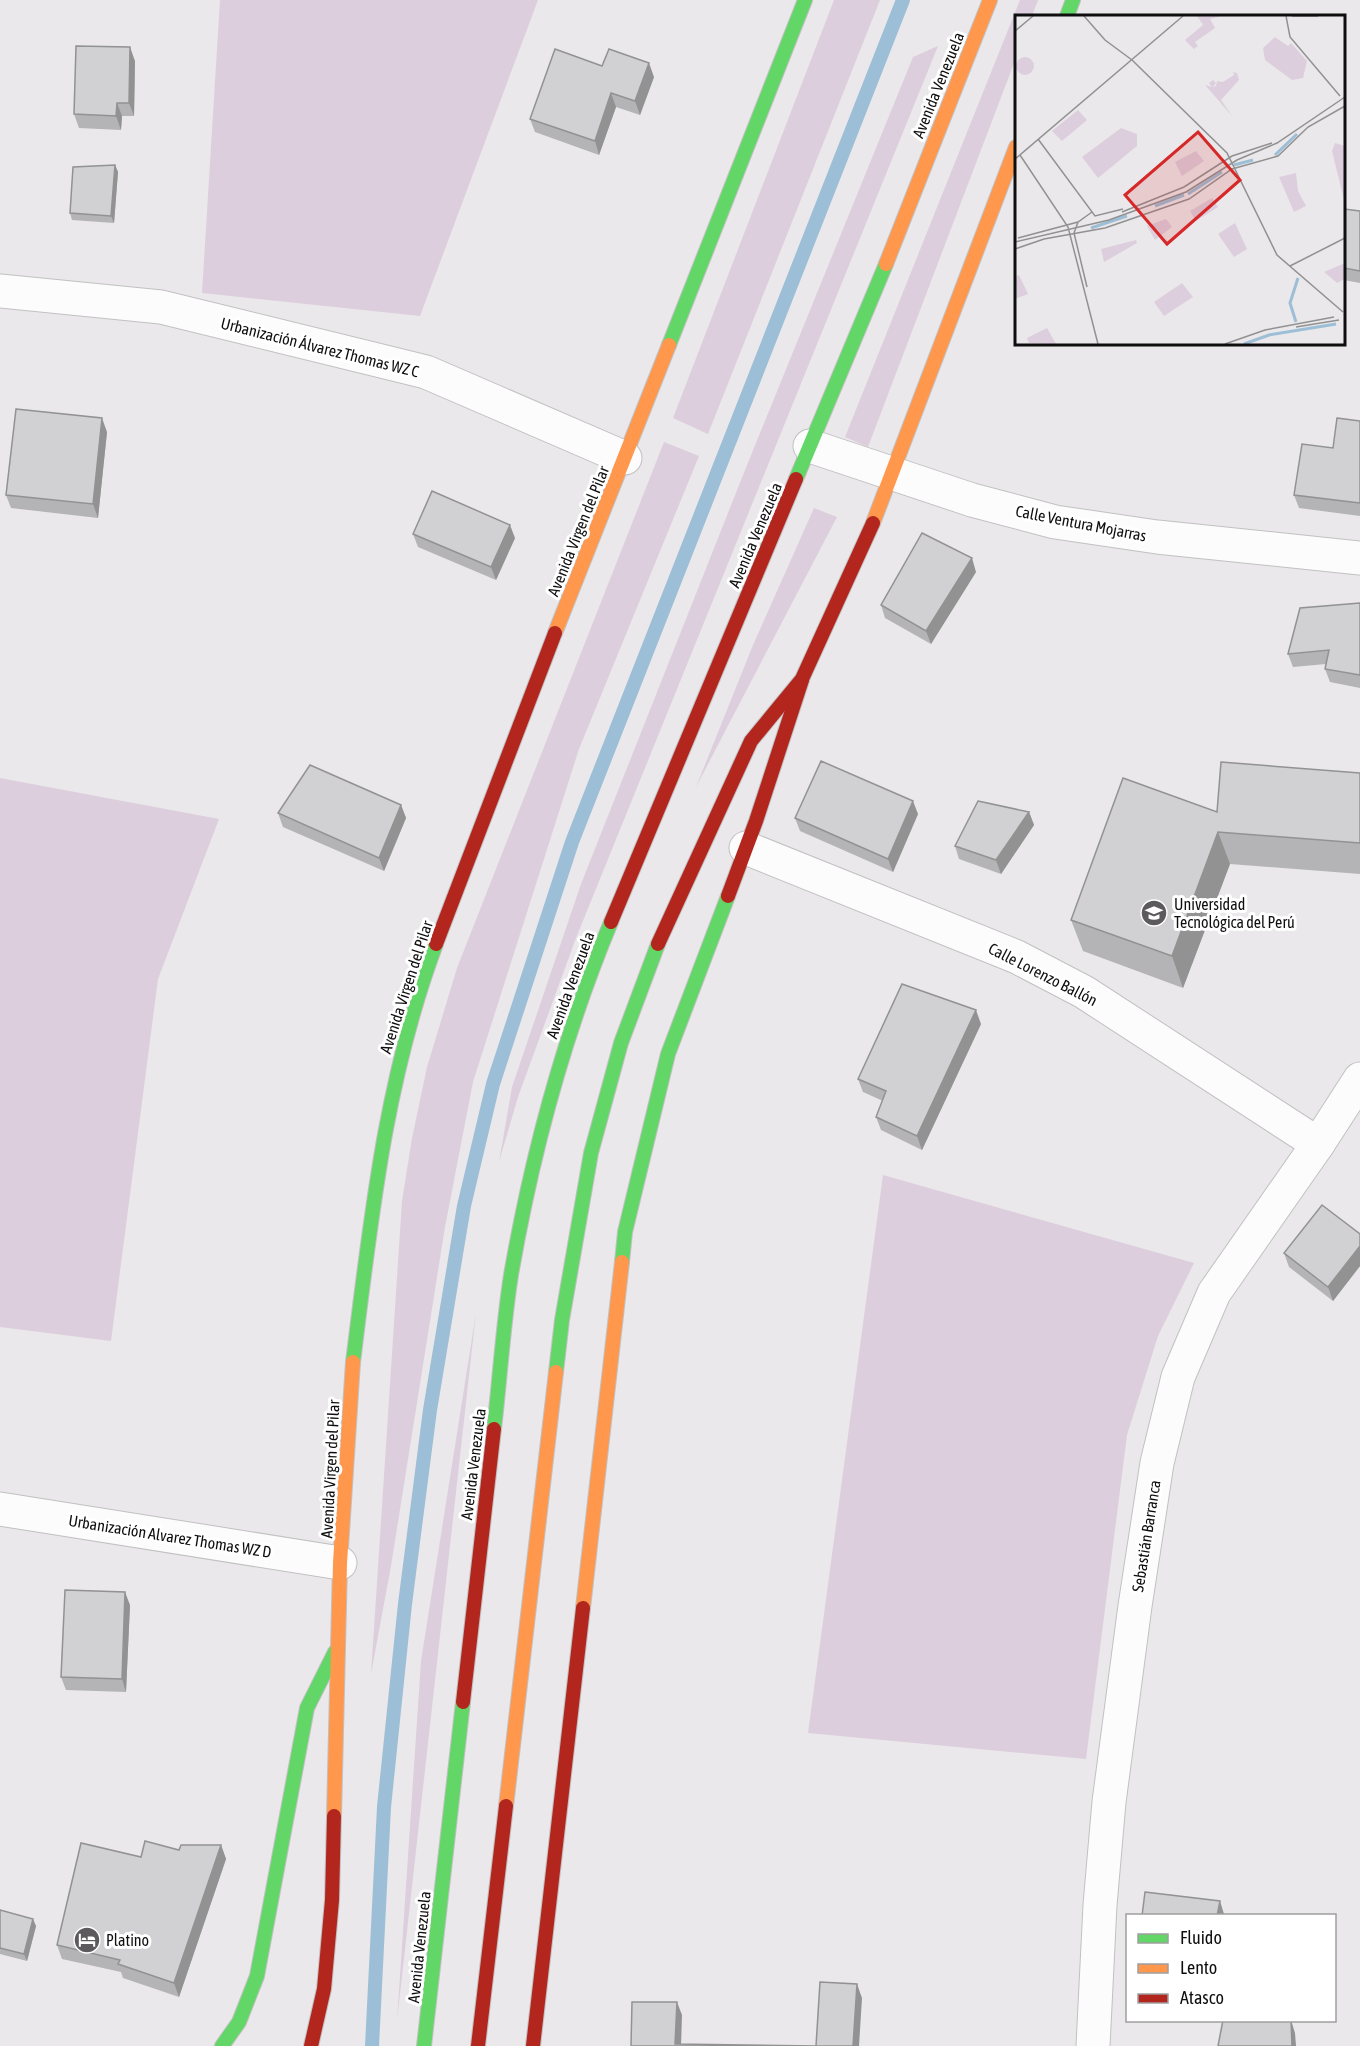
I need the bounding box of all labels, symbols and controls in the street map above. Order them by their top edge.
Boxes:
inset map [1015,15,1345,345]
street label: Avenida Venezuela [909,30,967,140]
street label: Urbanización Álvarez Thomas WZ C [219,314,421,380]
street label: Avenida Virgen del Pilar [544,463,613,599]
street label: Avenida Venezuela [725,480,785,590]
street label: Calle Ventura Mojarras [1014,502,1148,546]
place label: Universidad Tecnológica del Perú [1174,895,1295,932]
school or university icon: Universidad Tecnológica del Perú [1139,898,1169,928]
street label: Avenida Virgen del Pilar [376,918,437,1056]
street label: Avenida Venezuela [542,929,598,1041]
street label: Calle Lorenzo Ballón [986,939,1100,1009]
street label: Avenida Virgen del Pilar [317,1399,344,1539]
street label: Avenida Venezuela [457,1407,489,1521]
street label: Sebastián Barranca [1128,1479,1164,1593]
street label: Urbanización Alvarez Thomas WZ D [67,1511,273,1561]
street label: Avenida Venezuela [404,1890,434,2004]
legend [1126,1914,1336,2022]
hotel icon: Platino [72,1925,102,1955]
text: Fluido [1180,1927,1222,1948]
place label: Platino [106,1931,149,1949]
text: Lento [1180,1957,1217,1978]
text: Atasco [1180,1987,1224,2008]

